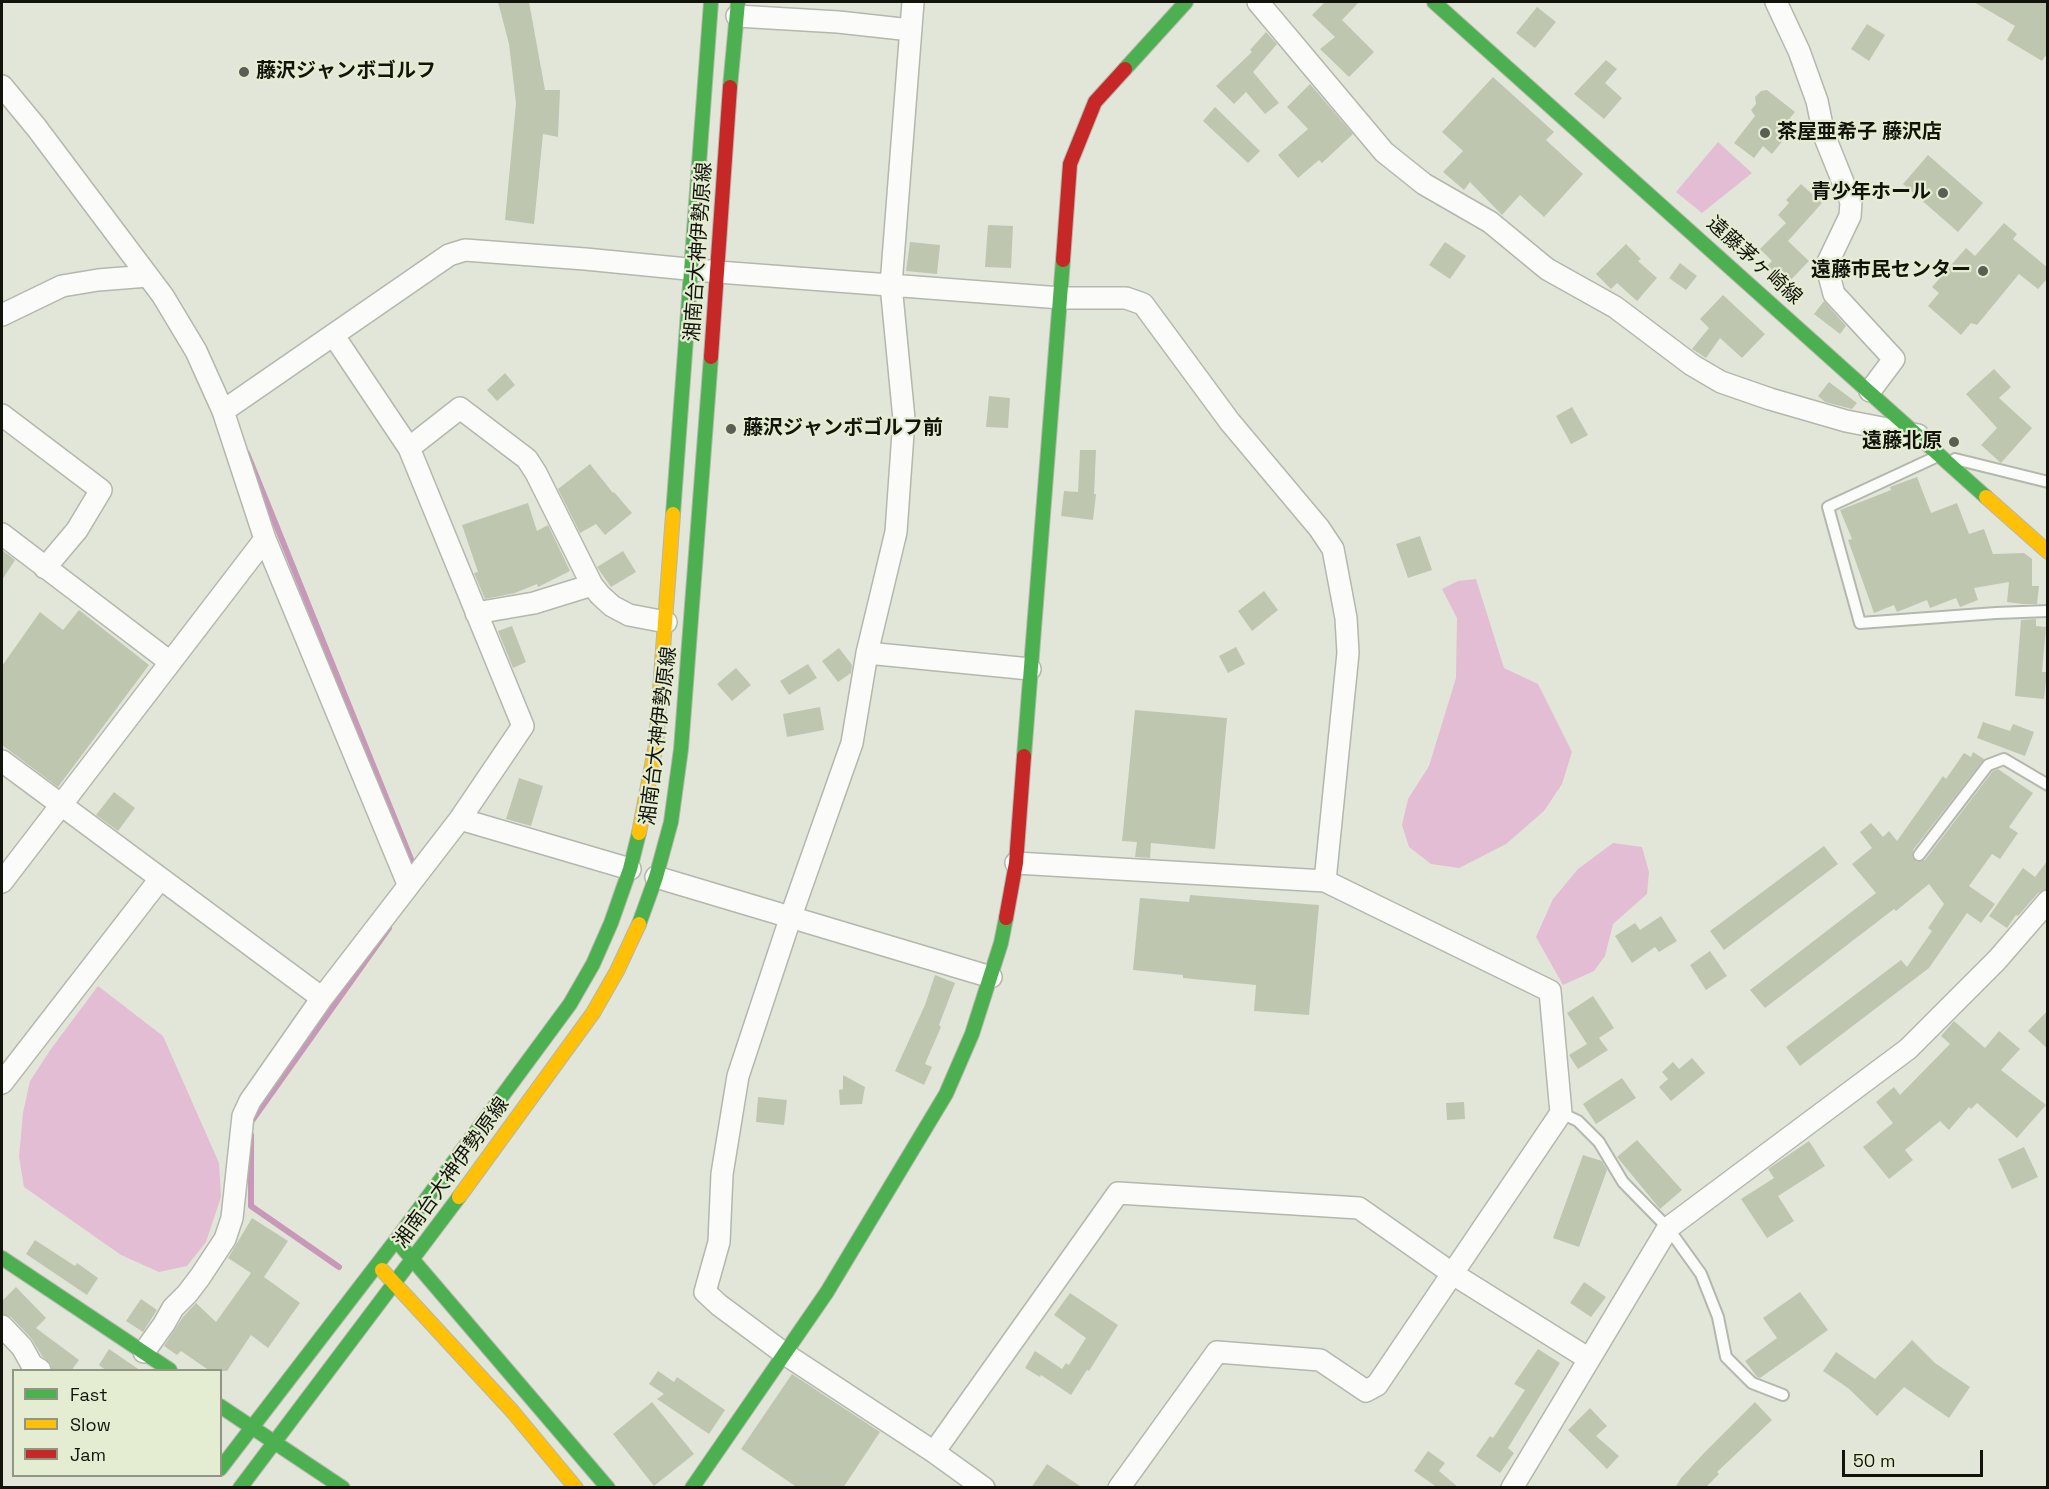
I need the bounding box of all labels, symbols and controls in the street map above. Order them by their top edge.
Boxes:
place label: 藤沢ジャンボゴルフ [256,60,436,84]
marker: 藤沢ジャンボゴルフ [237,65,251,79]
place label: 茶屋亜希子 藤沢店 [1777,121,1942,145]
marker: 茶屋亜希子 藤沢店 [1758,126,1772,140]
street label: 湘南台大神伊勢原線 [681,161,717,343]
place label: 青少年ホール [1811,181,1931,205]
marker: 青少年ホール [1936,186,1950,200]
street label: 遠藤茅ヶ崎線 [1701,212,1807,310]
place label: 遠藤市民センター [1811,259,1971,283]
marker: 遠藤市民センター [1976,264,1990,278]
place label: 藤沢ジャンボゴルフ前 [743,417,943,441]
marker: 藤沢ジャンボゴルフ前 [724,422,738,436]
place label: 遠藤北原 [1862,430,1942,454]
marker: 遠藤北原 [1947,435,1961,449]
street label: 湘南台大神伊勢原線 [636,645,682,827]
street label: 湘南台大神伊勢原線 [389,1093,515,1253]
legend [12,1369,222,1477]
text: Fast [70,1383,107,1406]
text: Slow [70,1413,111,1436]
scale bar [1845,1438,1986,1476]
text: Jam [70,1443,106,1466]
text: 50 m [1853,1449,1895,1472]

